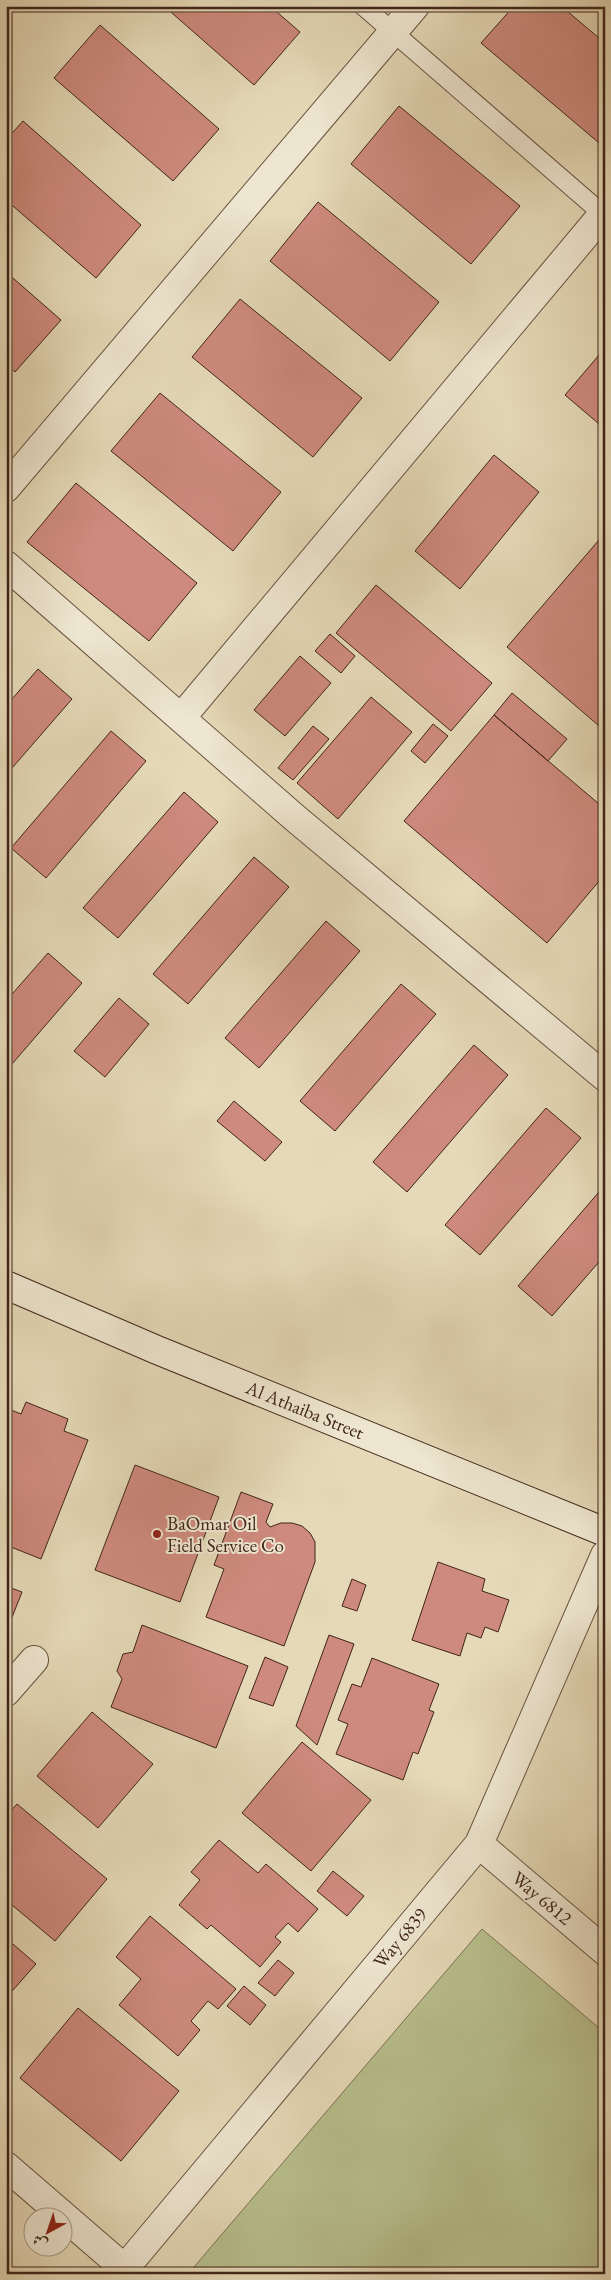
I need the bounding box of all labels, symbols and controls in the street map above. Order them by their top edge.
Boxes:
street label: Al Athaiba Street [241,1375,368,1445]
place label: BaOmar Oil Field Service Co [167,1511,284,1558]
marker: BaOmar Oil Field Service Co [151,1528,163,1540]
street label: Way 6812 [507,1865,577,1931]
street label: Way 6839 [367,1903,433,1973]
north arrow [22,2208,72,2258]
text: ش [28,2231,51,2253]

